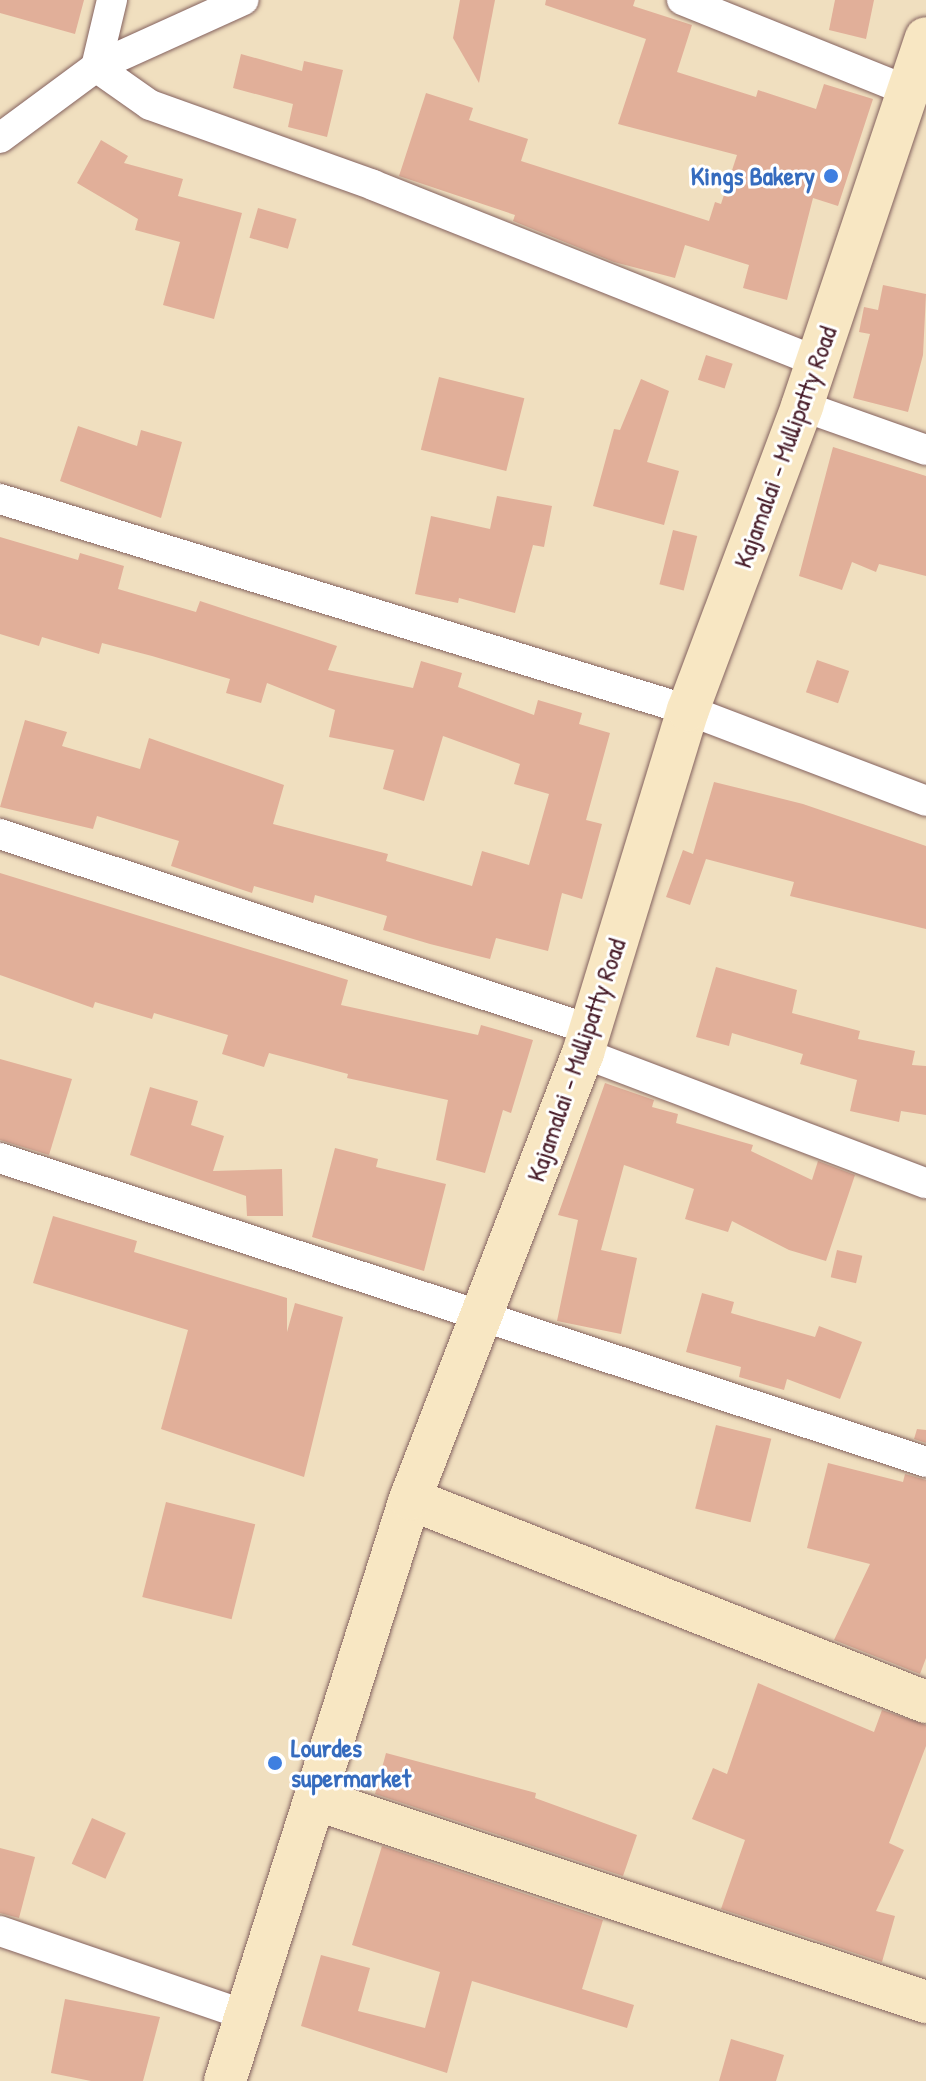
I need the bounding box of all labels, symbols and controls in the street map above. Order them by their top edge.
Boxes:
place label: Kings Bakery [691,160,815,192]
marker: Kings Bakery [822,167,840,185]
street label: Kajamalai - Mullipatty Road [727,322,843,572]
street label: Kajamalai - Mullipatty Road [520,934,632,1186]
place label: Lourdes supermarket [291,1732,411,1794]
marker: Lourdes supermarket [266,1754,284,1772]

